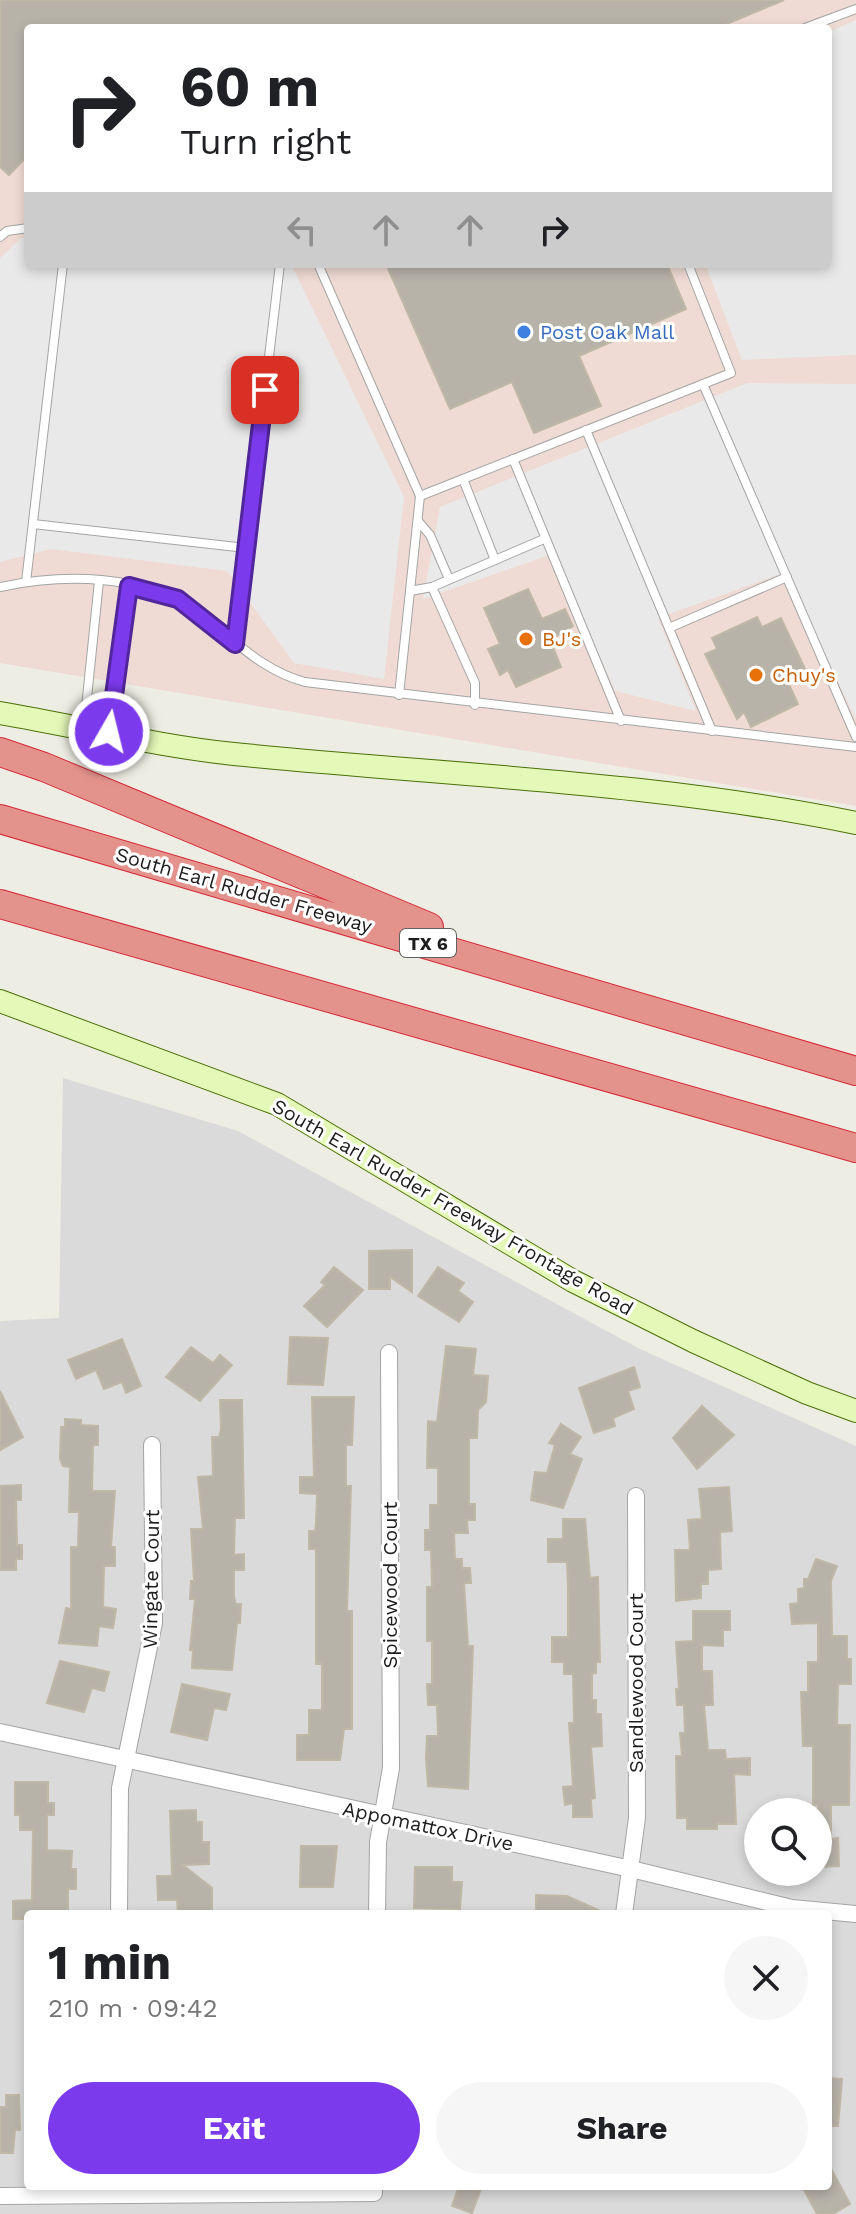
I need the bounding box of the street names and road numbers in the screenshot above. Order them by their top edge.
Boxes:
street label: South Earl Rudder Freeway [113,842,376,938]
road number: TX 6 [400,929,456,957]
street label: South Earl Rudder Freeway Frontage Road [268,1093,638,1321]
street label: Spicewood Court [378,1501,402,1668]
street label: Wingate Court [138,1509,164,1649]
street label: Sandlewood Court [624,1592,648,1773]
street label: Appomattox Drive [340,1796,516,1856]

